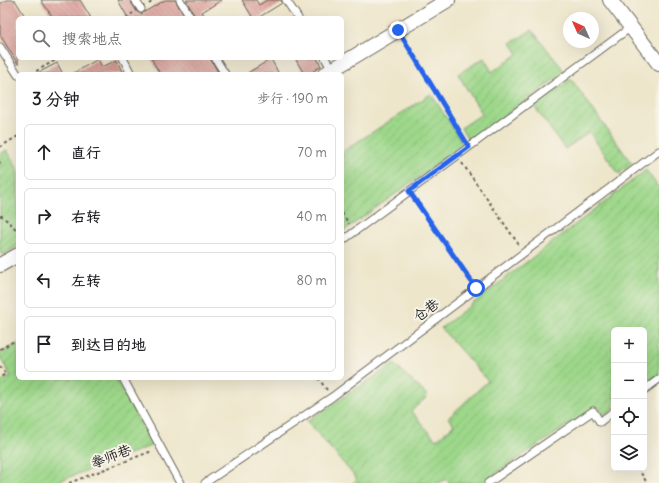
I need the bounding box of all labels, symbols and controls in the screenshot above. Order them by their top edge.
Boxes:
north arrow [563,12,599,48]
search box [16,16,344,60]
route end [389,21,407,39]
icon: search [30,27,52,49]
text: 搜索地点 [62,29,122,48]
text: 3 分钟 [32,88,80,110]
text: 步行 · 190 m [257,90,328,107]
icon: ahead [33,141,55,163]
text: 直行 [71,143,101,162]
text: 70 m [298,144,327,161]
icon: right [33,205,55,227]
text: 右转 [71,207,101,226]
text: 40 m [296,208,327,225]
icon: left [33,269,55,291]
text: 左转 [71,271,101,290]
text: 80 m [296,272,327,289]
route start [467,279,485,297]
street label: 仓巷 [409,294,443,326]
map controls [611,327,647,471]
button: + [611,327,647,363]
icon: arrive [33,333,55,355]
text: 到达目的地 [71,335,146,354]
button: − [611,363,647,399]
button: locate [611,399,647,435]
button: layers [611,435,647,471]
street label: 拳师巷 [88,440,135,472]

